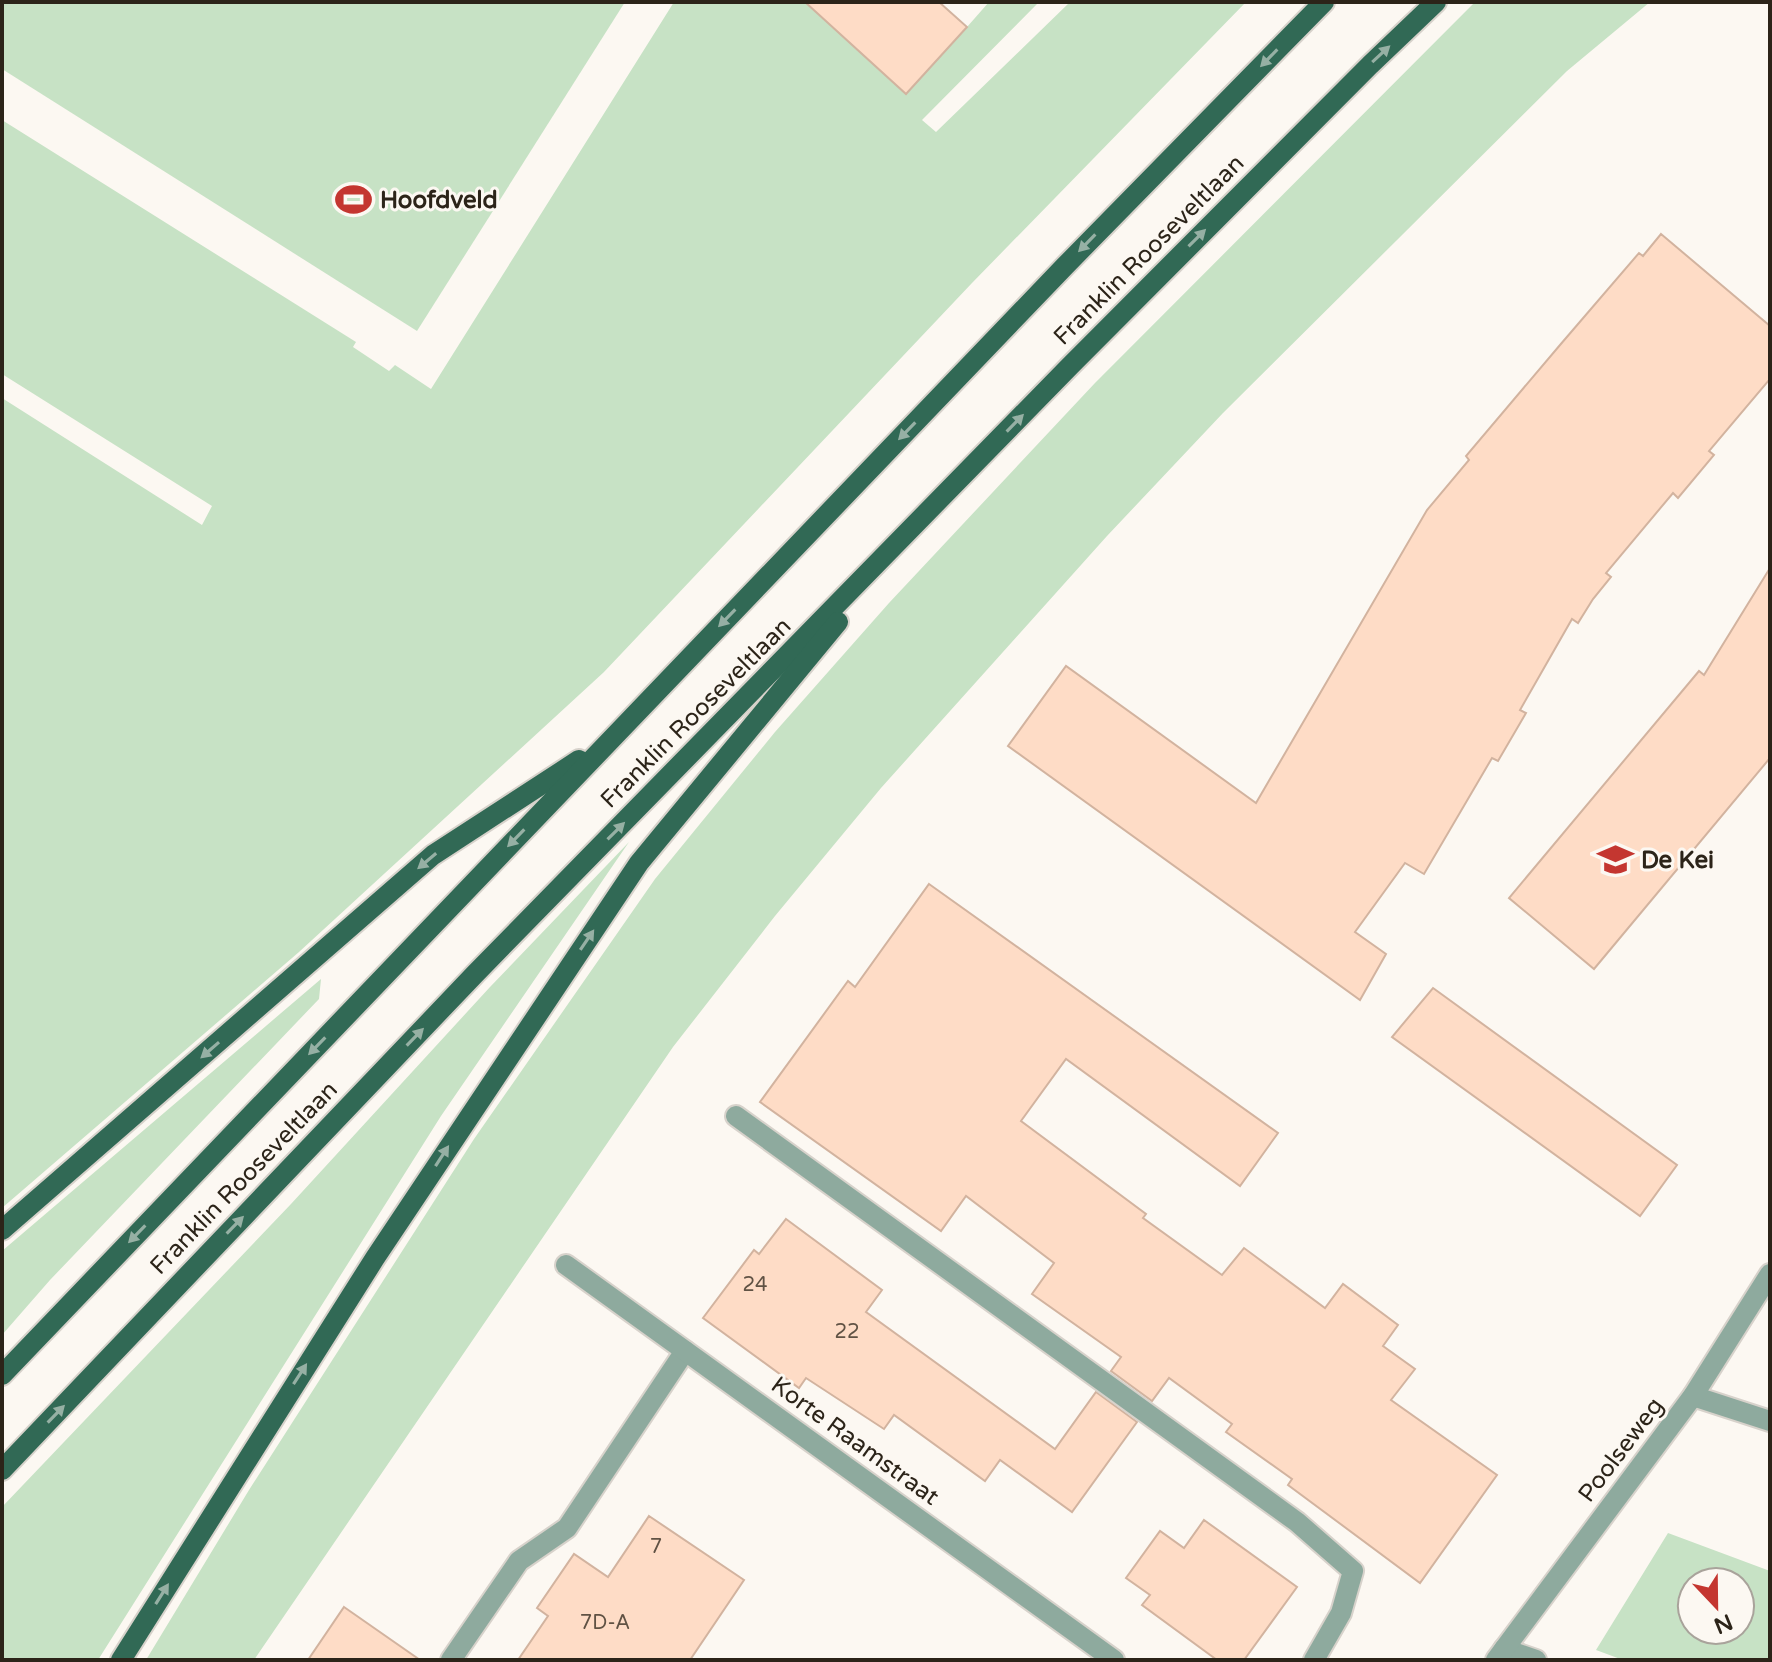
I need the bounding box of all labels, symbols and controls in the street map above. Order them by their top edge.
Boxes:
one-way arrow [1371,46,1390,64]
one-way arrow [1260,48,1279,67]
street label: Franklin Rooseveltlaan [1048,149,1250,351]
sports icon: Hoofdveld [335,181,373,219]
place label: Hoofdveld [380,186,498,215]
one-way arrow [1188,229,1206,248]
one-way arrow [1078,233,1097,252]
one-way arrow [1006,414,1024,433]
one-way arrow [898,421,917,440]
one-way arrow [718,608,736,627]
street label: Franklin Rooseveltlaan [595,612,797,814]
one-way arrow [606,822,624,841]
one-way arrow [507,828,525,847]
school or university icon: De Kei [1596,841,1634,879]
place label: De Kei [1641,846,1714,875]
one-way arrow [417,852,437,869]
one-way arrow [579,930,594,951]
one-way arrow [405,1028,423,1047]
one-way arrow [309,1036,327,1055]
one-way arrow [200,1041,220,1059]
street label: Franklin Rooseveltlaan [144,1075,344,1281]
one-way arrow [434,1145,449,1166]
one-way arrow [226,1216,244,1235]
one-way arrow [129,1224,147,1243]
house number: 24 [742,1273,768,1297]
house number: 22 [834,1320,860,1344]
one-way arrow [293,1363,307,1385]
street label: Korte Raamstraat [765,1370,945,1512]
street label: Poolseweg [1572,1392,1670,1508]
one-way arrow [46,1405,64,1424]
house number: 7 [650,1535,662,1559]
north arrow [1676,1566,1756,1646]
one-way arrow [154,1583,168,1605]
text: N [1710,1608,1736,1639]
house number: 7D-A [580,1611,630,1635]

